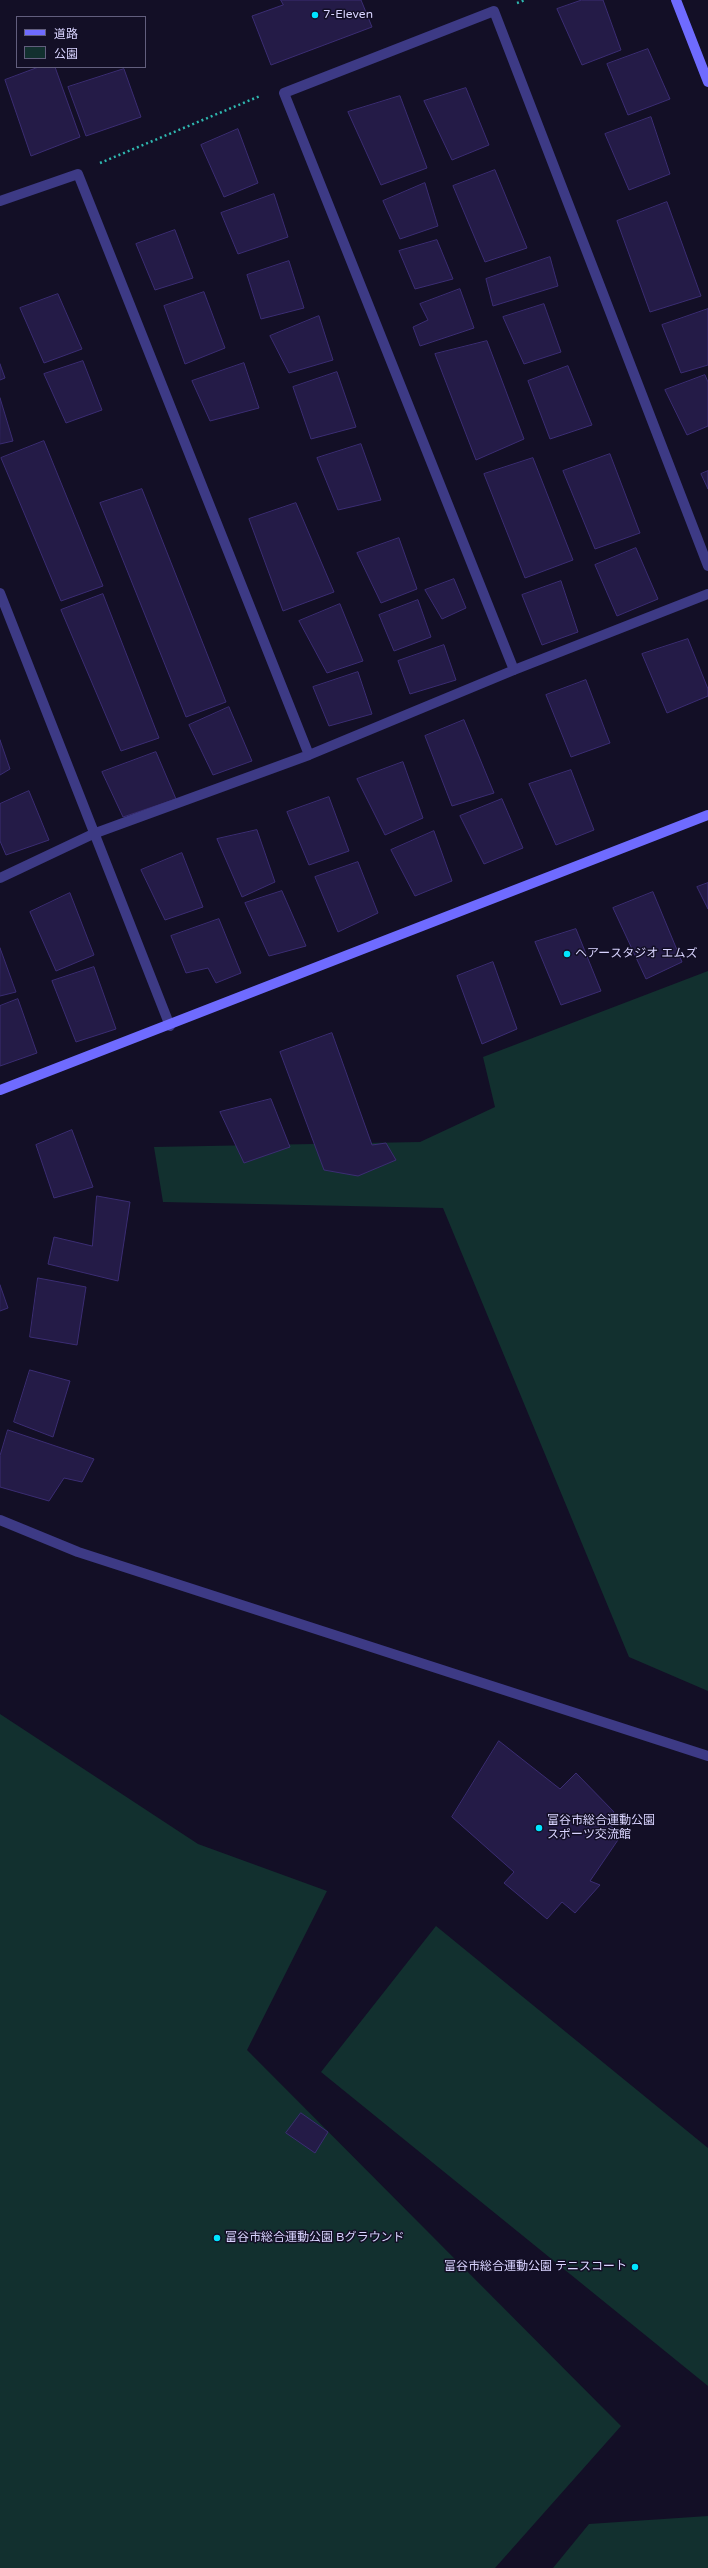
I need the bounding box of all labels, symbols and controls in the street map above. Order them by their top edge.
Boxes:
place label: 7-Eleven [323,8,373,22]
marker: 7-Eleven [310,10,320,20]
legend [16,16,146,68]
text: 道路 [54,27,78,41]
text: 公園 [54,47,78,61]
place label: ヘアースタジオ エムズ [575,947,697,961]
marker: ヘアースタジオ エムズ [562,949,572,959]
place label: 富谷市総合運動公園 スポーツ交流館 [547,1814,655,1842]
marker: 富谷市総合運動公園 スポーツ交流館 [534,1823,544,1833]
place label: 富谷市総合運動公園 Bグラウンド [225,2231,404,2245]
marker: 富谷市総合運動公園 Bグラウンド [212,2233,222,2243]
place label: 富谷市総合運動公園 テニスコート [444,2260,627,2274]
marker: 富谷市総合運動公園 テニスコート [630,2262,640,2272]

